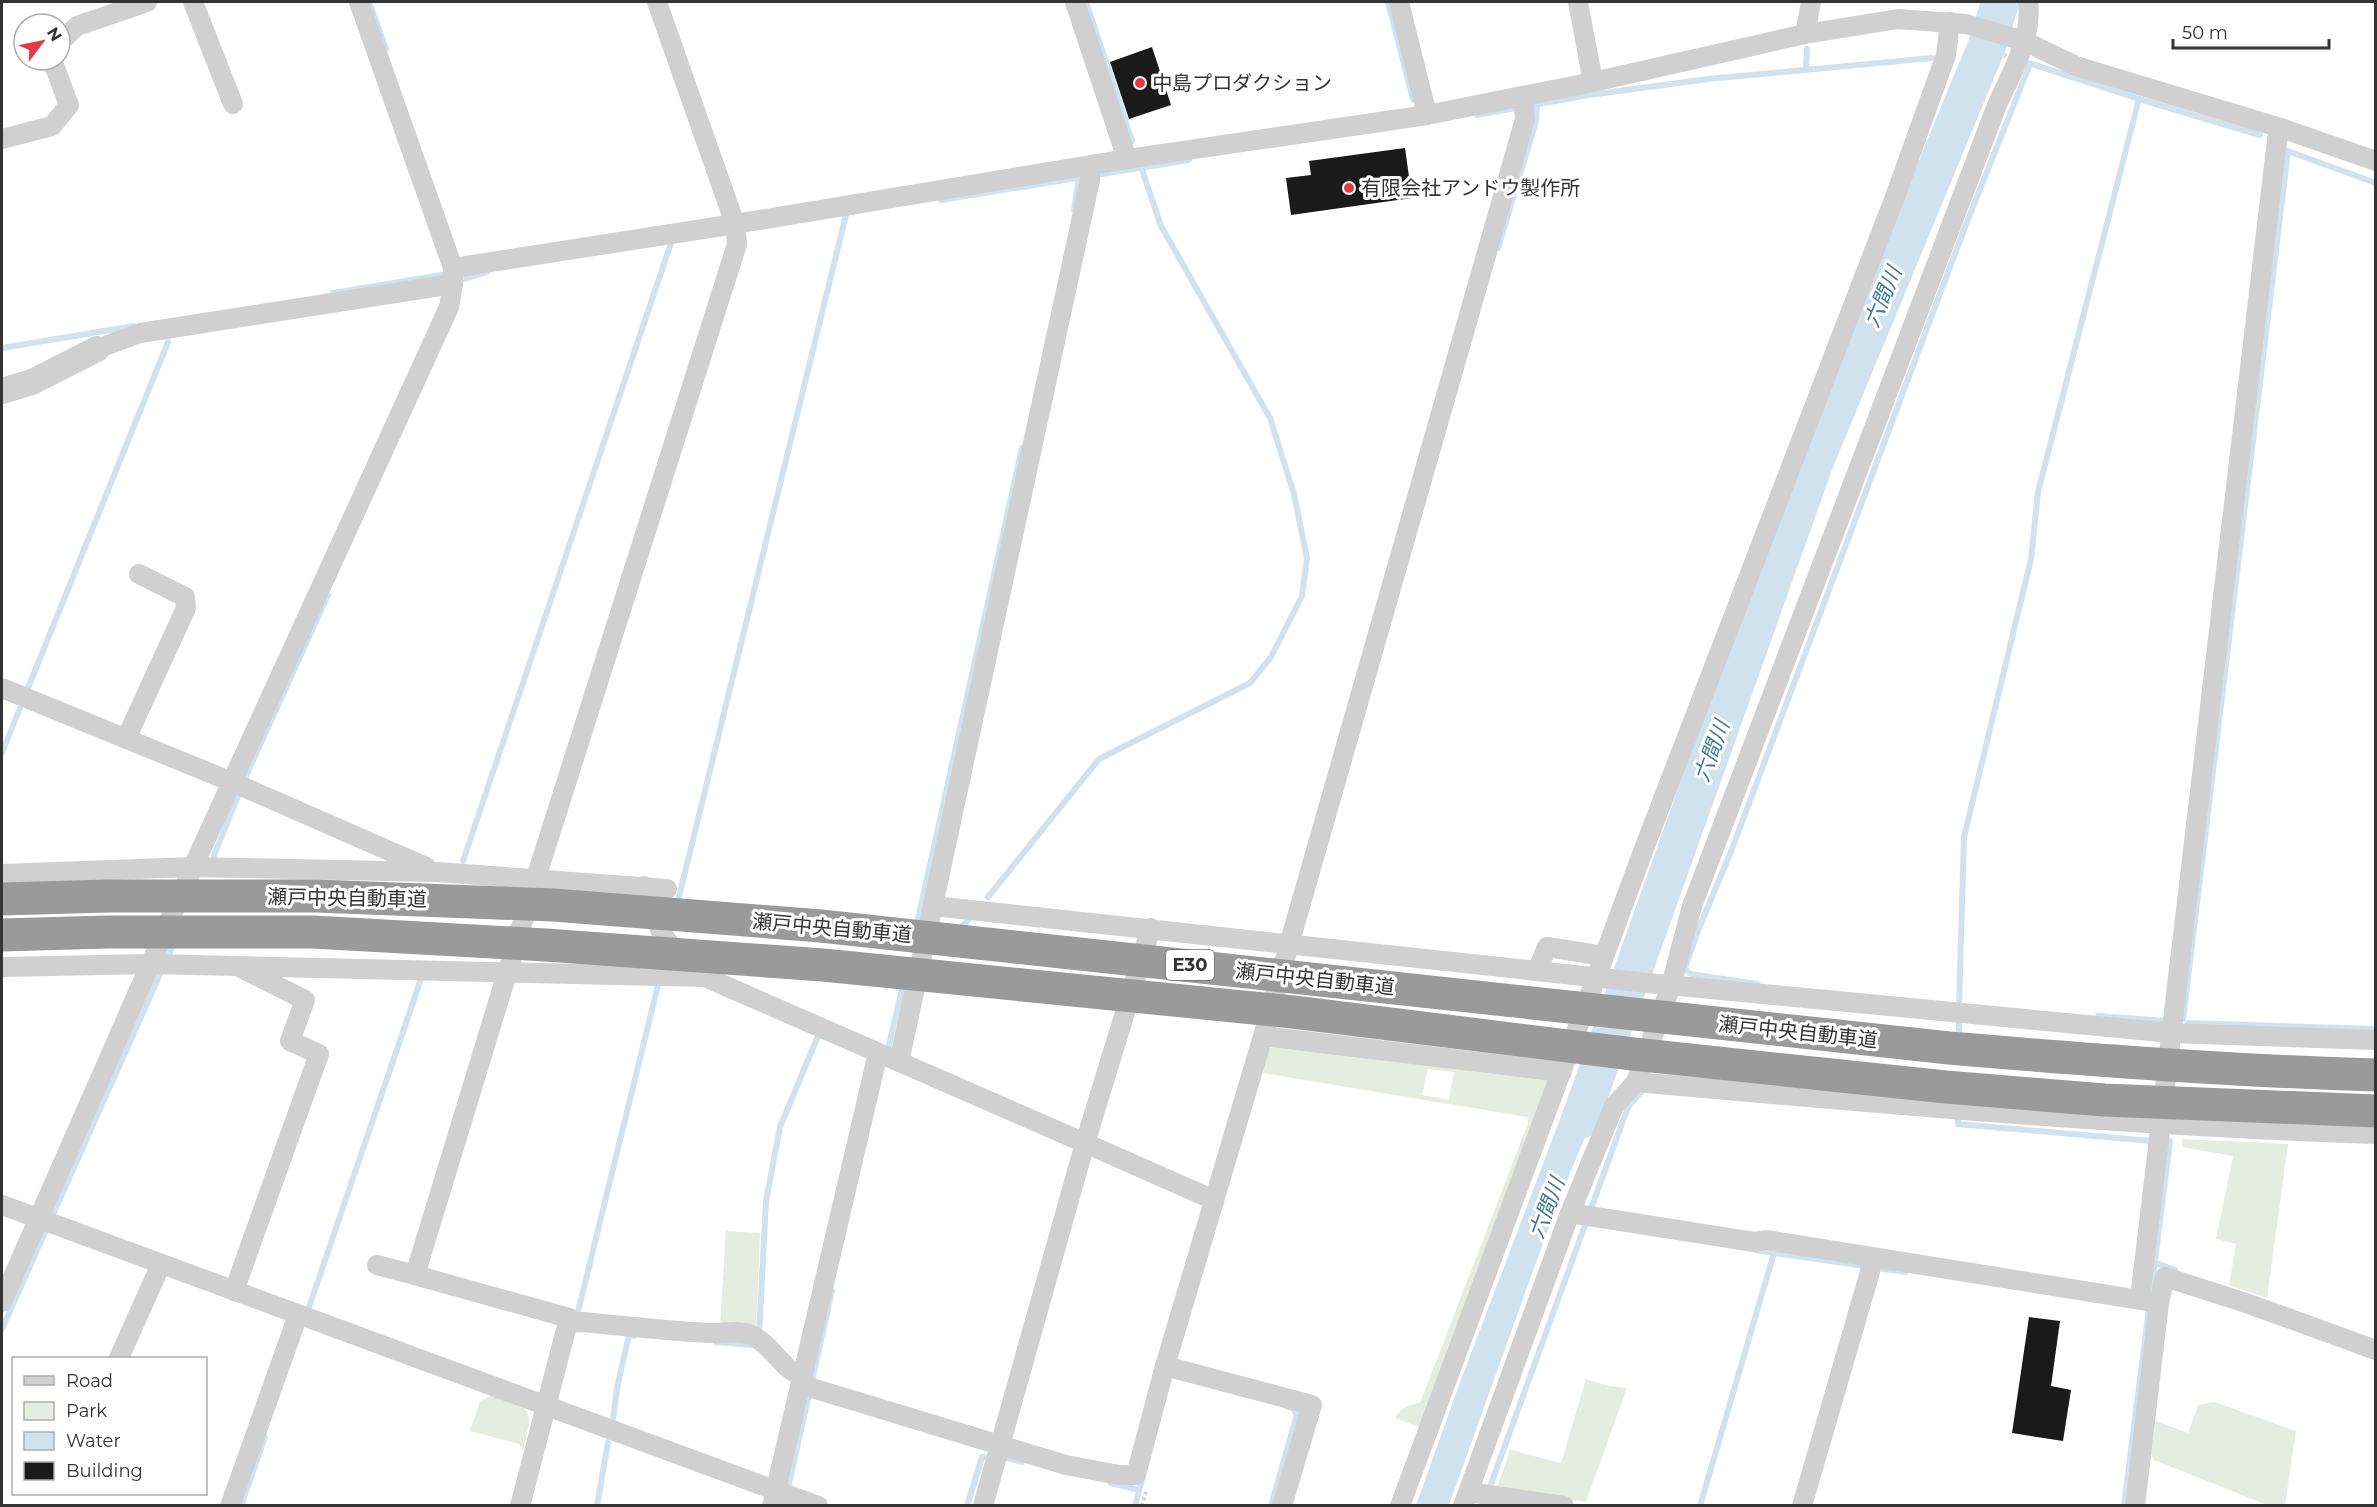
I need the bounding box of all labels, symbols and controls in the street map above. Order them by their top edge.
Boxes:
north arrow [12,12,72,72]
scale bar [2173,12,2329,50]
text: 50 m [2182,22,2228,44]
text: N [43,24,66,45]
place label: 中島プロダクション [1152,71,1332,95]
marker: 中島プロダクション [1133,76,1147,90]
place label: 有限会社アンドウ製作所 [1361,176,1580,200]
marker: 有限会社アンドウ製作所 [1342,181,1356,195]
water label: 六間川 [1859,261,1907,331]
water label: 六間川 [1689,715,1735,785]
street label: 瀬戸中央自動車道 [267,885,427,911]
street label: 瀬戸中央自動車道 [751,909,913,947]
road number: E30 [1166,950,1214,980]
street label: 瀬戸中央自動車道 [1234,959,1396,999]
street label: 瀬戸中央自動車道 [1717,1012,1879,1052]
water label: 六間川 [1524,1172,1570,1242]
legend [12,1357,207,1495]
text: Road [66,1370,113,1392]
text: Park [66,1400,107,1422]
text: Water [66,1430,121,1452]
text: Building [66,1460,143,1482]

